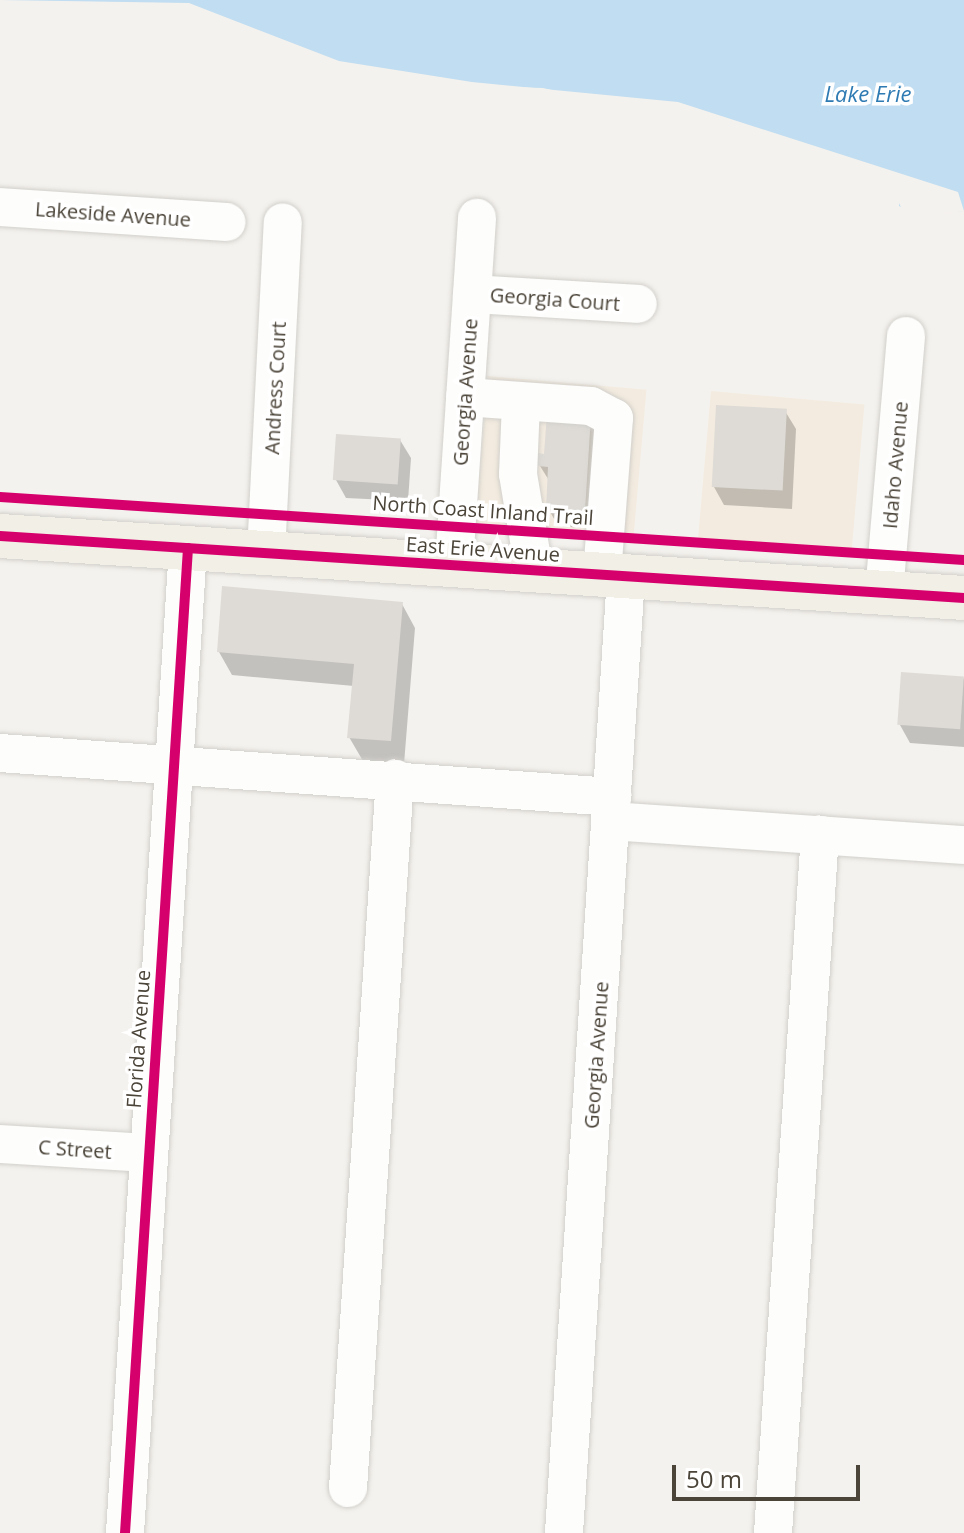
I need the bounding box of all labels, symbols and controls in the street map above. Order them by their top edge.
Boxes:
water label: Lake Erie [825,81,911,107]
street label: Lakeside Avenue [34,197,192,231]
street label: Georgia Court [489,282,621,316]
street label: Georgia Avenue [448,317,482,467]
street label: Andress Court [260,321,290,455]
street label: Idaho Avenue [877,400,913,530]
street label: North Coast Inland Trail [372,490,594,530]
street label: East Erie Avenue [405,532,561,566]
street label: Florida Avenue [121,969,155,1109]
street label: Georgia Avenue [579,980,613,1130]
street label: C Street [37,1134,113,1164]
scale bar [676,1449,864,1499]
text: 50 m [686,1462,742,1495]

